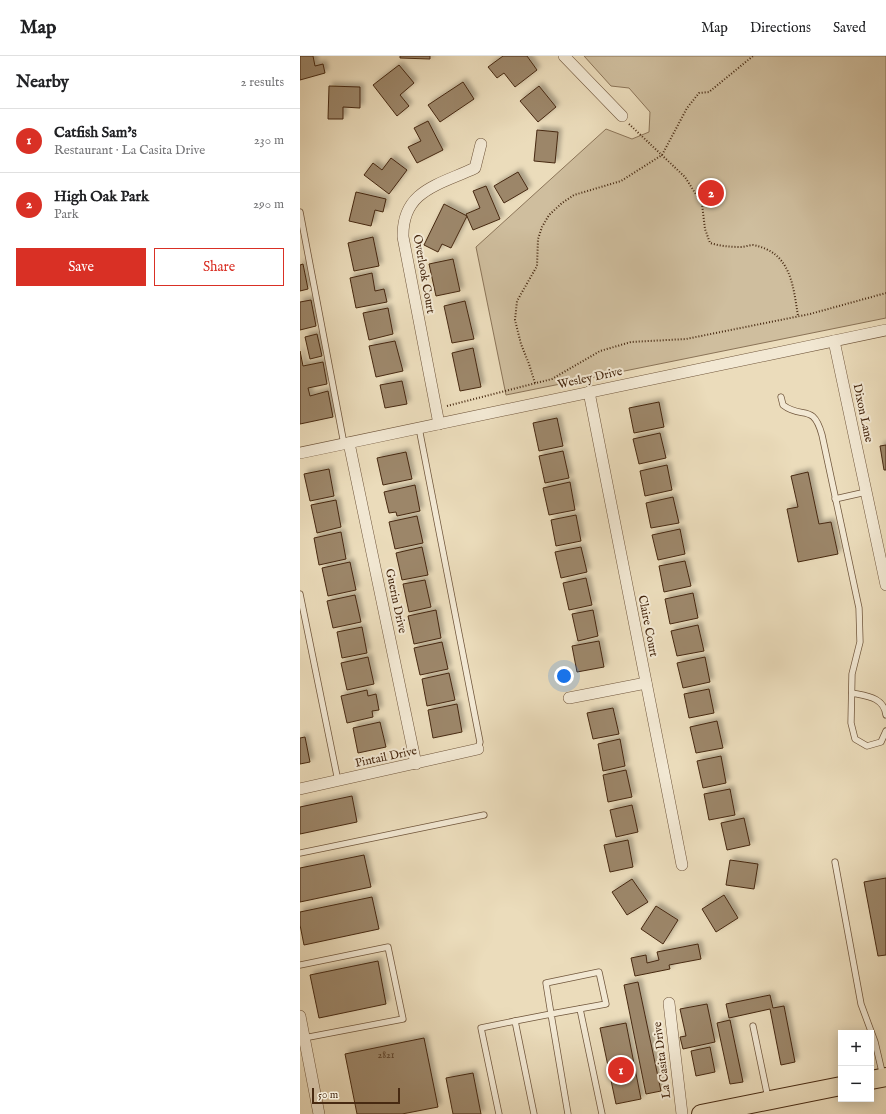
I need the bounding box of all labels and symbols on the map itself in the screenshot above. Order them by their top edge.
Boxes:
pin: 2 [698,178,724,208]
street label: Overlook Court [410,233,438,315]
street label: Wesley Drive [556,364,624,392]
street label: Dixon Lane [849,382,877,444]
street label: Guerin Drive [382,567,410,635]
street label: Claire Court [635,594,661,658]
your location [554,666,574,686]
street label: Pintail Drive [354,743,419,771]
street label: La Casita Drive [650,1020,674,1099]
house number: 2821 [377,1049,395,1062]
pin: 1 [608,1055,634,1085]
scale bar [312,1086,400,1105]

